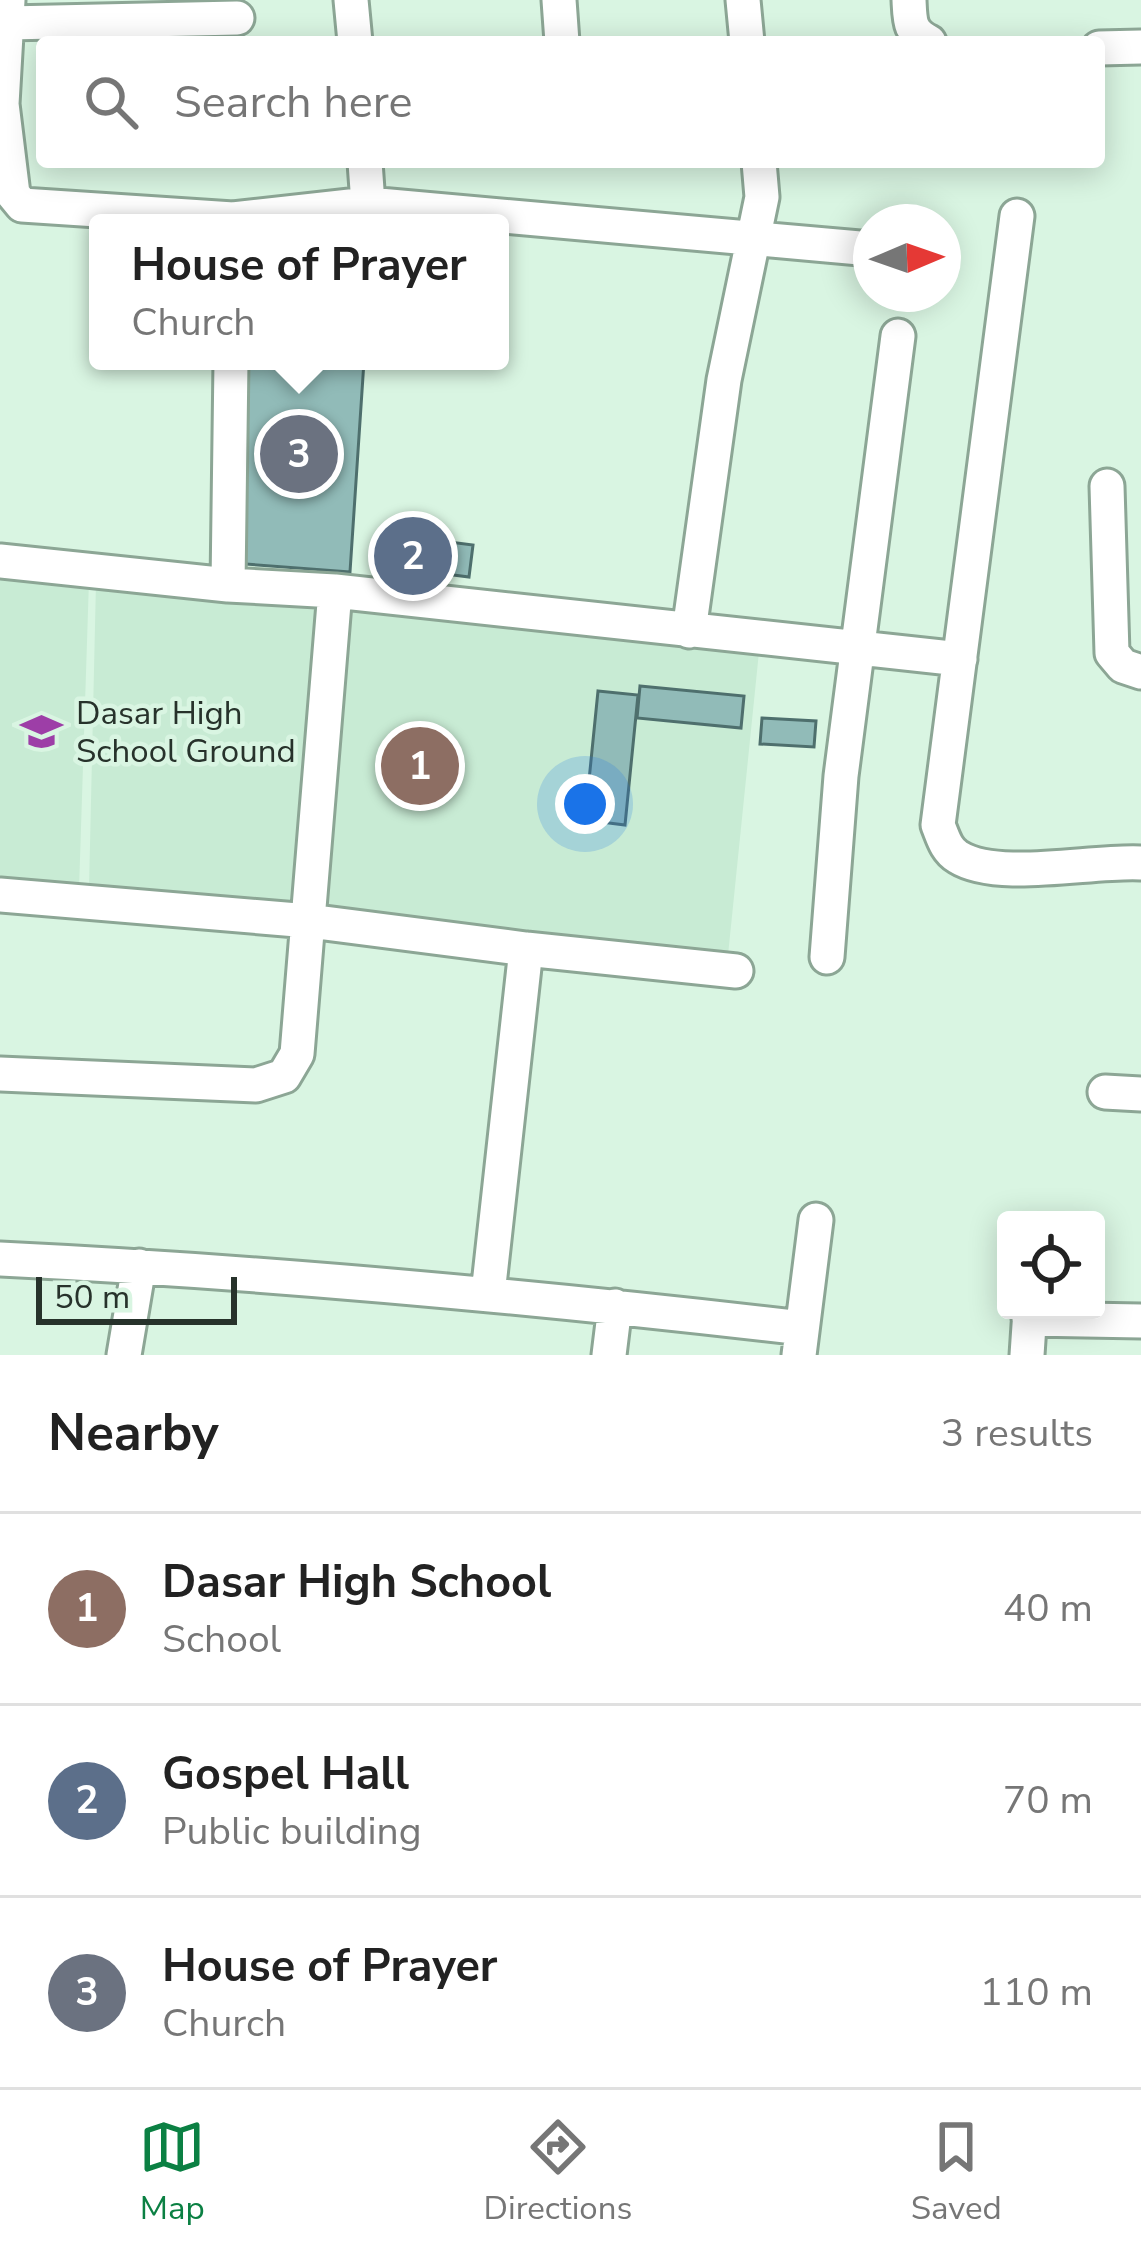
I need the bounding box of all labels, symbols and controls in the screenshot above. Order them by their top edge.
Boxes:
search box [36,36,1105,168]
icon: search [78,69,144,135]
text: Search here [174,72,413,133]
north arrow [853,204,961,312]
popup [89,214,509,370]
text: House of Prayer [131,235,467,296]
text: Church [131,296,255,349]
pin: 3 [260,409,338,499]
pin: 2 [374,511,452,601]
place label: Dasar High School Ground [76,691,296,774]
school or university icon: Dasar High School Ground [19,709,65,755]
pin: 1 [381,721,459,811]
your location [555,774,615,834]
map controls [997,1211,1105,1319]
button: locate [997,1211,1105,1319]
scale bar [36,1271,237,1324]
text: 50 m [54,1275,130,1320]
text: Nearby [48,1398,219,1468]
text: 3 results [941,1407,1093,1460]
text: Dasar High School [162,1552,551,1613]
text: 1 [75,1582,99,1635]
text: 40 m [1003,1582,1093,1635]
text: School [162,1613,281,1666]
text: Gospel Hall [162,1744,409,1805]
text: 2 [75,1774,99,1827]
text: 70 m [1003,1774,1093,1827]
text: Public building [162,1805,422,1858]
text: House of Prayer [162,1936,497,1997]
text: 3 [75,1966,99,2019]
text: 110 m [979,1966,1093,2019]
text: Church [162,1997,286,2050]
tab: Map [139,2114,205,2231]
tab: Directions [484,2114,632,2231]
tab: Saved [911,2114,1002,2231]

